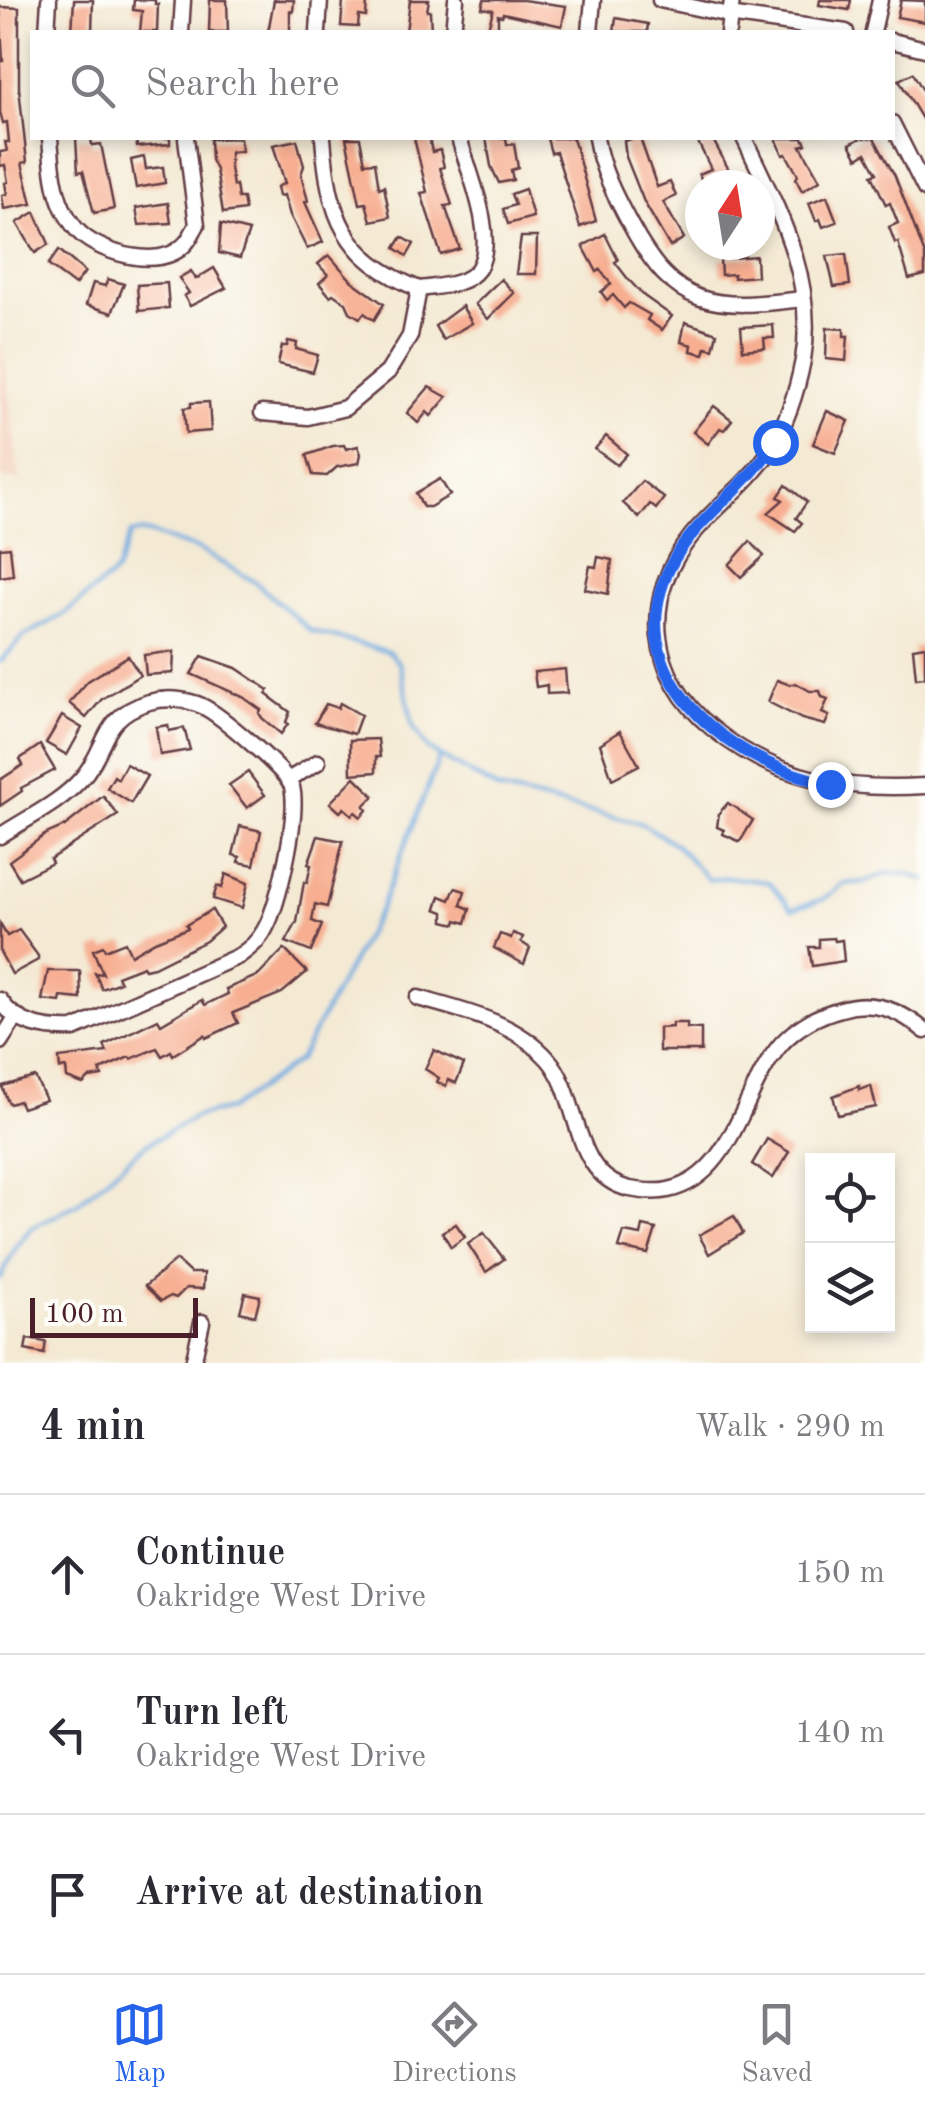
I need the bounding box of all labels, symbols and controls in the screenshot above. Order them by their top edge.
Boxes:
search box [30,30,895,140]
icon: search [65,58,120,113]
text: Search here [145,66,340,104]
north arrow [685,170,775,260]
route start [753,420,799,466]
route end [808,762,854,808]
map controls [805,1153,895,1333]
button: locate [805,1153,895,1243]
button: layers [805,1243,895,1333]
scale bar [30,1293,198,1338]
text: 100 m [45,1301,124,1329]
text: 4 min [40,1407,146,1449]
text: Walk · 290 m [695,1412,885,1444]
text: Continue [135,1535,285,1573]
icon: ahead [40,1547,95,1602]
text: 150 m [795,1558,885,1590]
text: Oakridge West Drive [135,1582,426,1614]
text: Turn left [135,1695,288,1733]
icon: left [40,1707,95,1762]
text: 140 m [795,1718,885,1750]
text: Oakridge West Drive [135,1742,426,1774]
icon: arrive [40,1867,95,1922]
text: Arrive at destination [135,1875,484,1913]
tab: Map [112,1997,167,2092]
tab: Directions [392,1997,517,2092]
tab: Saved [741,1997,813,2092]

